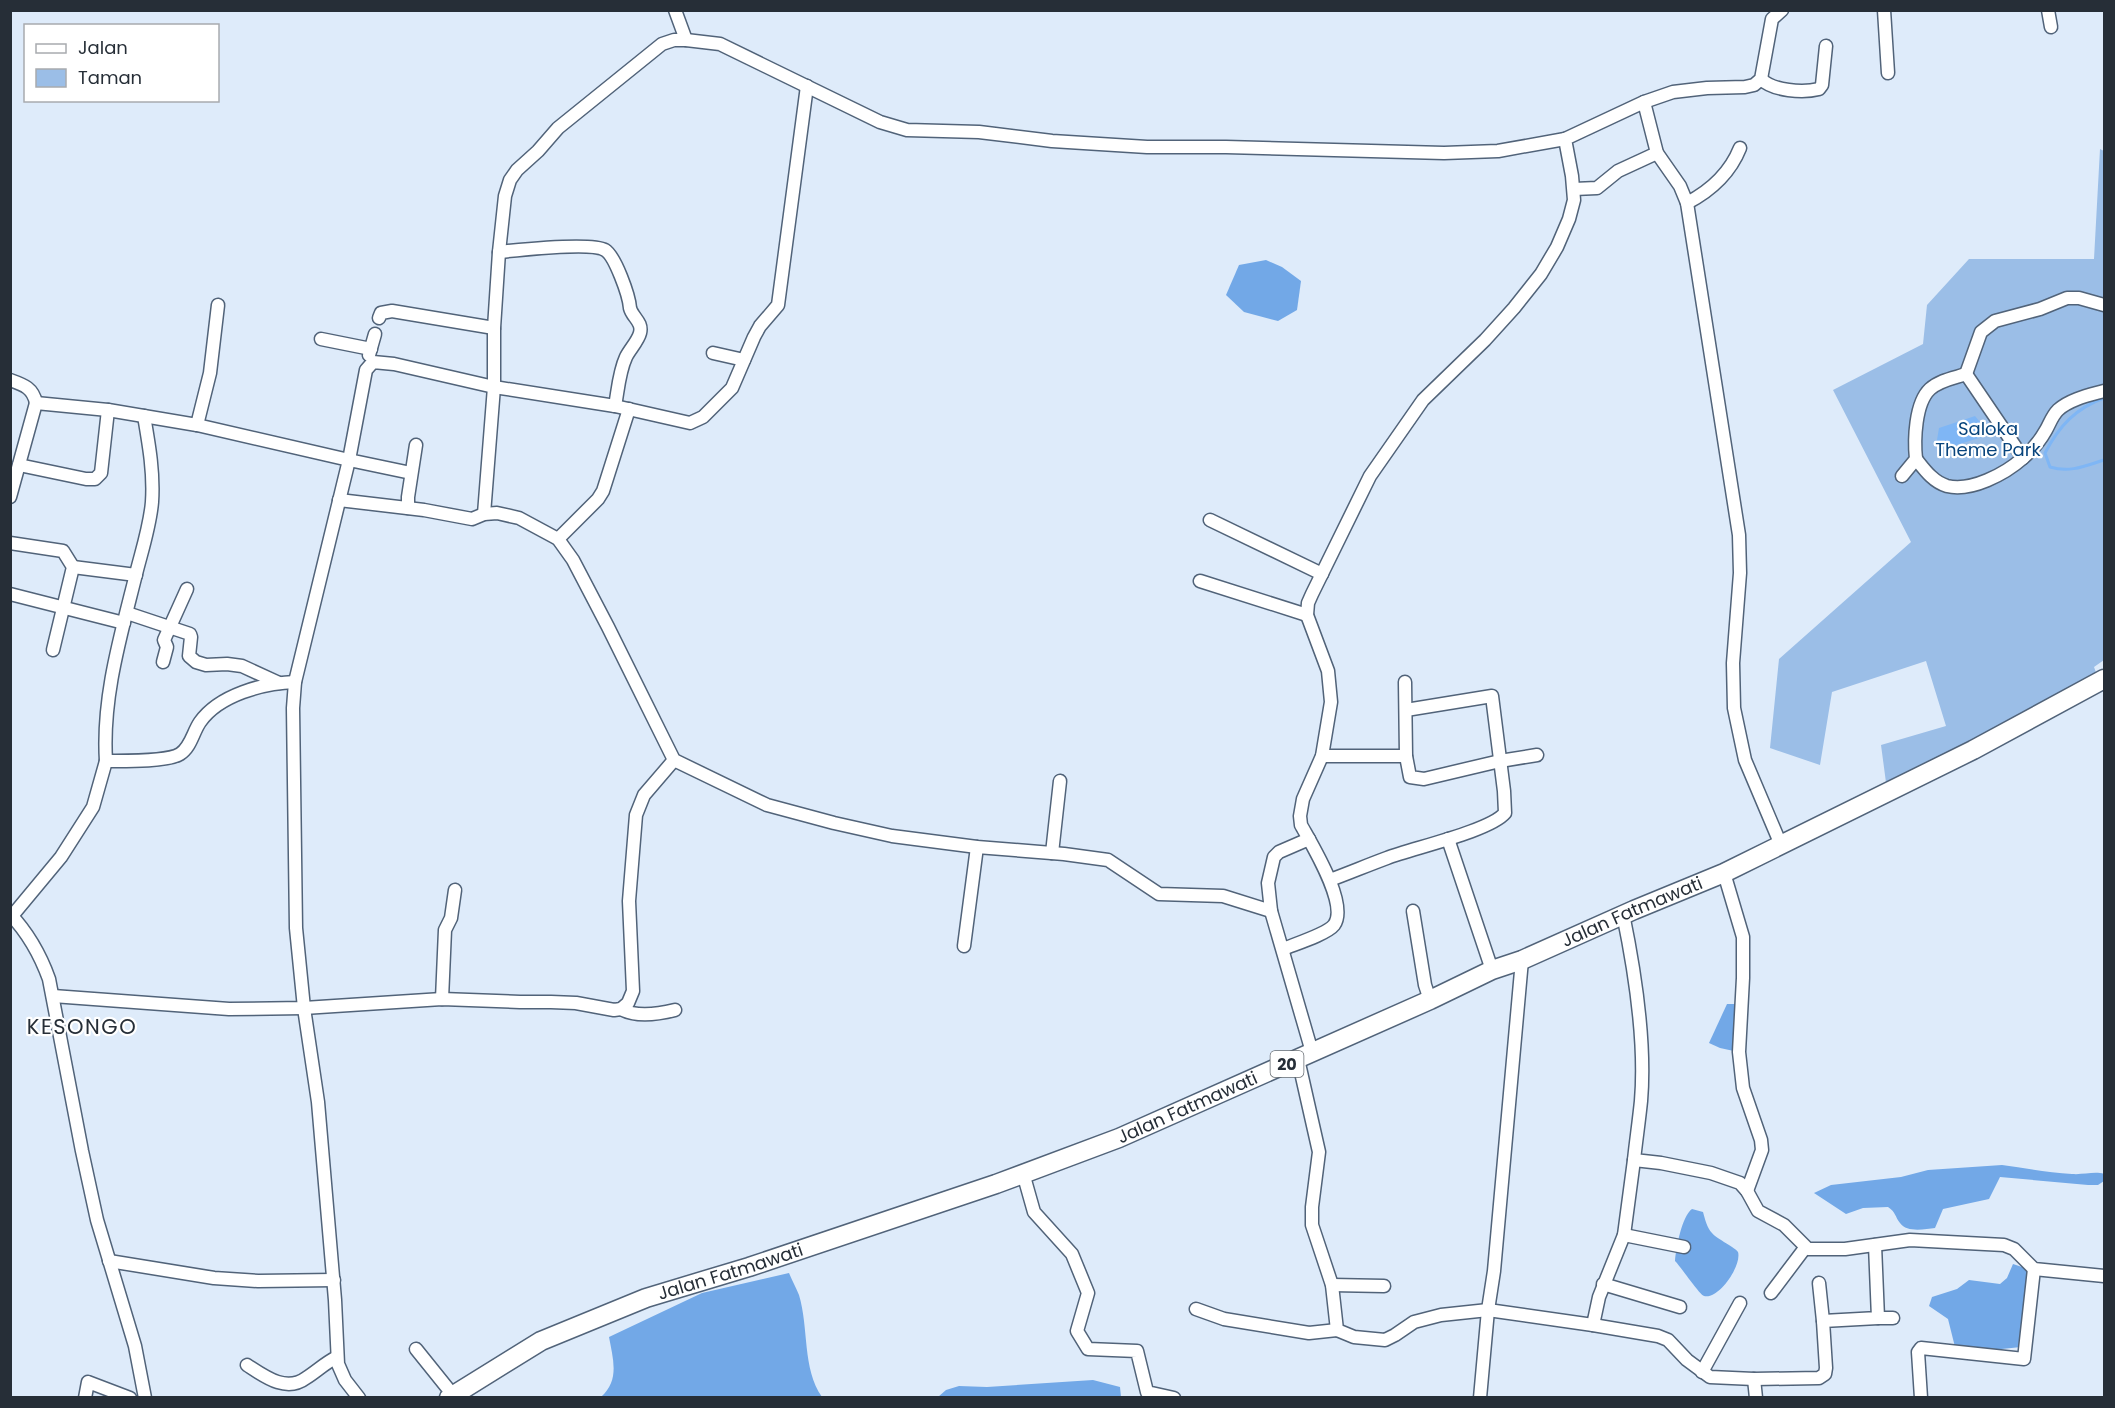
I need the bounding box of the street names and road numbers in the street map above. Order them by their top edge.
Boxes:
street label: Jalan Fatmawati [1557,870,1706,953]
road number: 20 [1270,1051,1304,1077]
street label: Jalan Fatmawati [1113,1065,1261,1149]
street label: Jalan Fatmawati [654,1237,806,1306]

